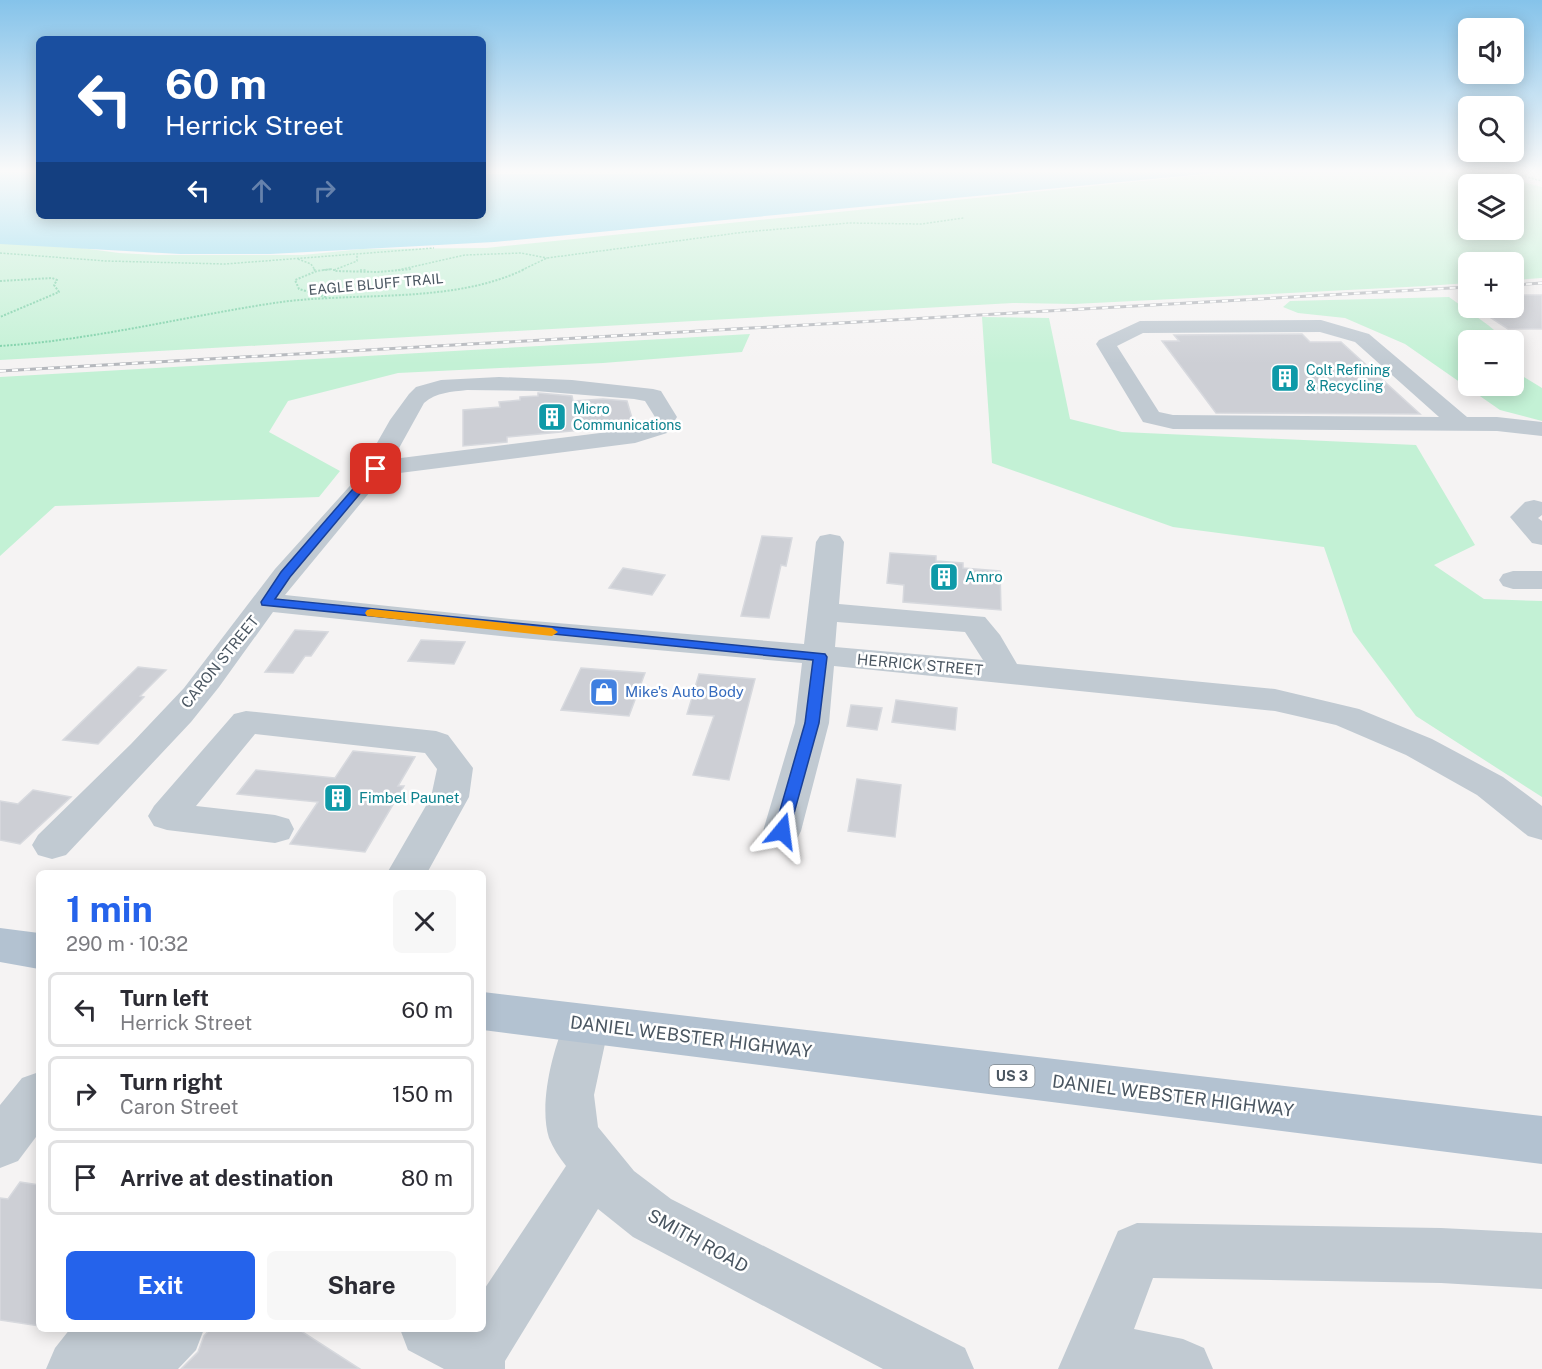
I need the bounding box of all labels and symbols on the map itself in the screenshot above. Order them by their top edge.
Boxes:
street label: EAGLE BLUFF TRAIL [308,270,444,298]
building icon: Colt Refining & Recycling [1269,362,1301,394]
place label: Colt Refining & Recycling [1306,362,1391,394]
building icon: Micro Communications [536,401,568,433]
place label: Micro Communications [573,401,681,433]
pin [350,443,401,494]
building icon: Amro [928,561,960,593]
place label: Amro [965,568,1003,585]
street label: CARON STREET [177,612,262,711]
street label: HERRICK STREET [856,651,984,678]
shop icon: Mike's Auto Body [588,676,620,708]
place label: Mike's Auto Body [625,683,744,700]
building icon: Fimbel Paunet [322,782,354,814]
place label: Fimbel Paunet [359,789,460,806]
position arrow [750,799,814,863]
street label: DANIEL WEBSTER HIGHWAY [569,1011,813,1062]
road number: US 3 [990,1065,1034,1087]
street label: DANIEL WEBSTER HIGHWAY [1051,1070,1295,1121]
street label: SMITH ROAD [644,1204,752,1277]

